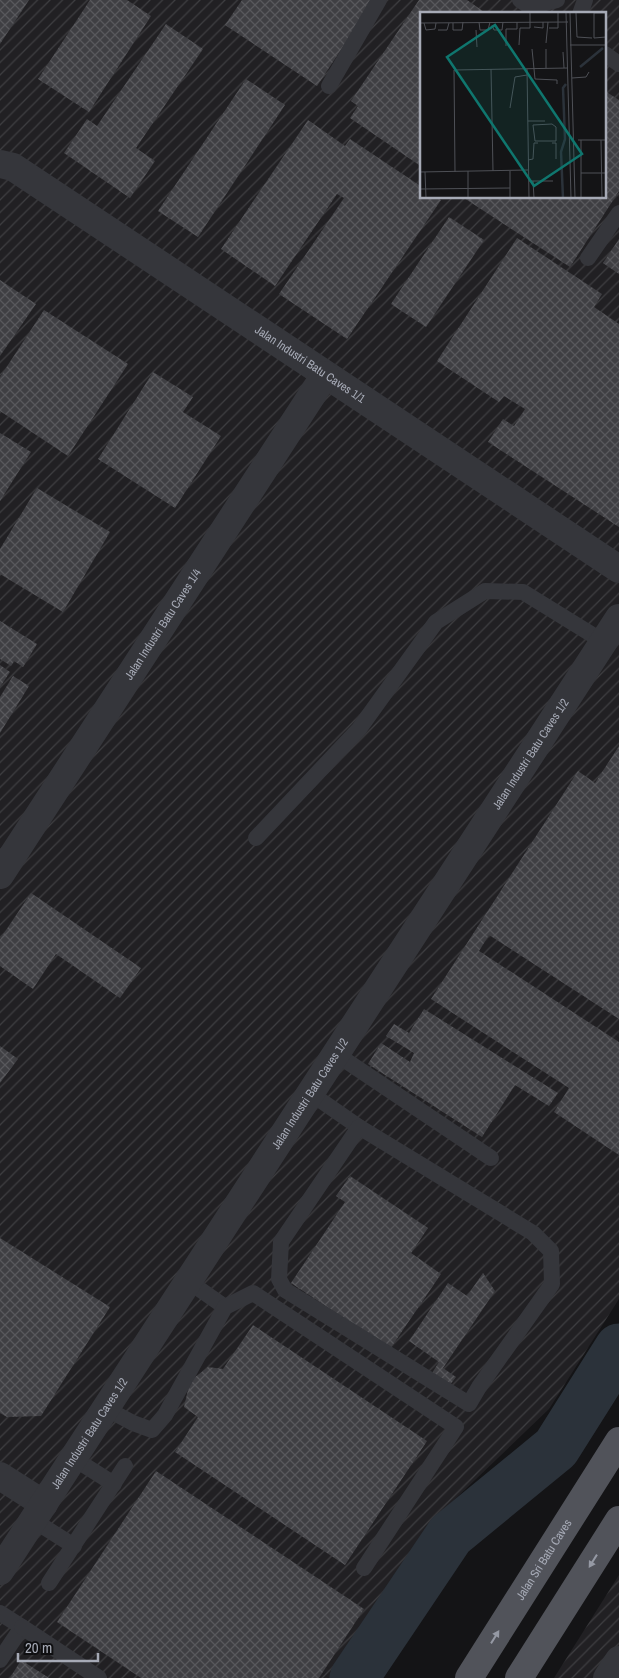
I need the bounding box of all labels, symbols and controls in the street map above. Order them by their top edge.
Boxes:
inset map [420,12,606,199]
street label: Jalan Industri Batu Caves 1/1 [252,322,369,407]
street label: Jalan Industri Batu Caves 1/4 [121,565,205,683]
street label: Jalan Industri Batu Caves 1/2 [489,696,573,813]
street label: Jalan Industri Batu Caves 1/2 [268,1035,352,1152]
street label: Jalan Industri Batu Caves 1/2 [47,1375,131,1492]
street label: Jalan Sri Batu Caves [512,1516,575,1603]
one-way arrow [588,1554,598,1567]
scale bar [18,1630,98,1662]
one-way arrow [490,1630,500,1643]
text: 20 m [25,1637,52,1658]

